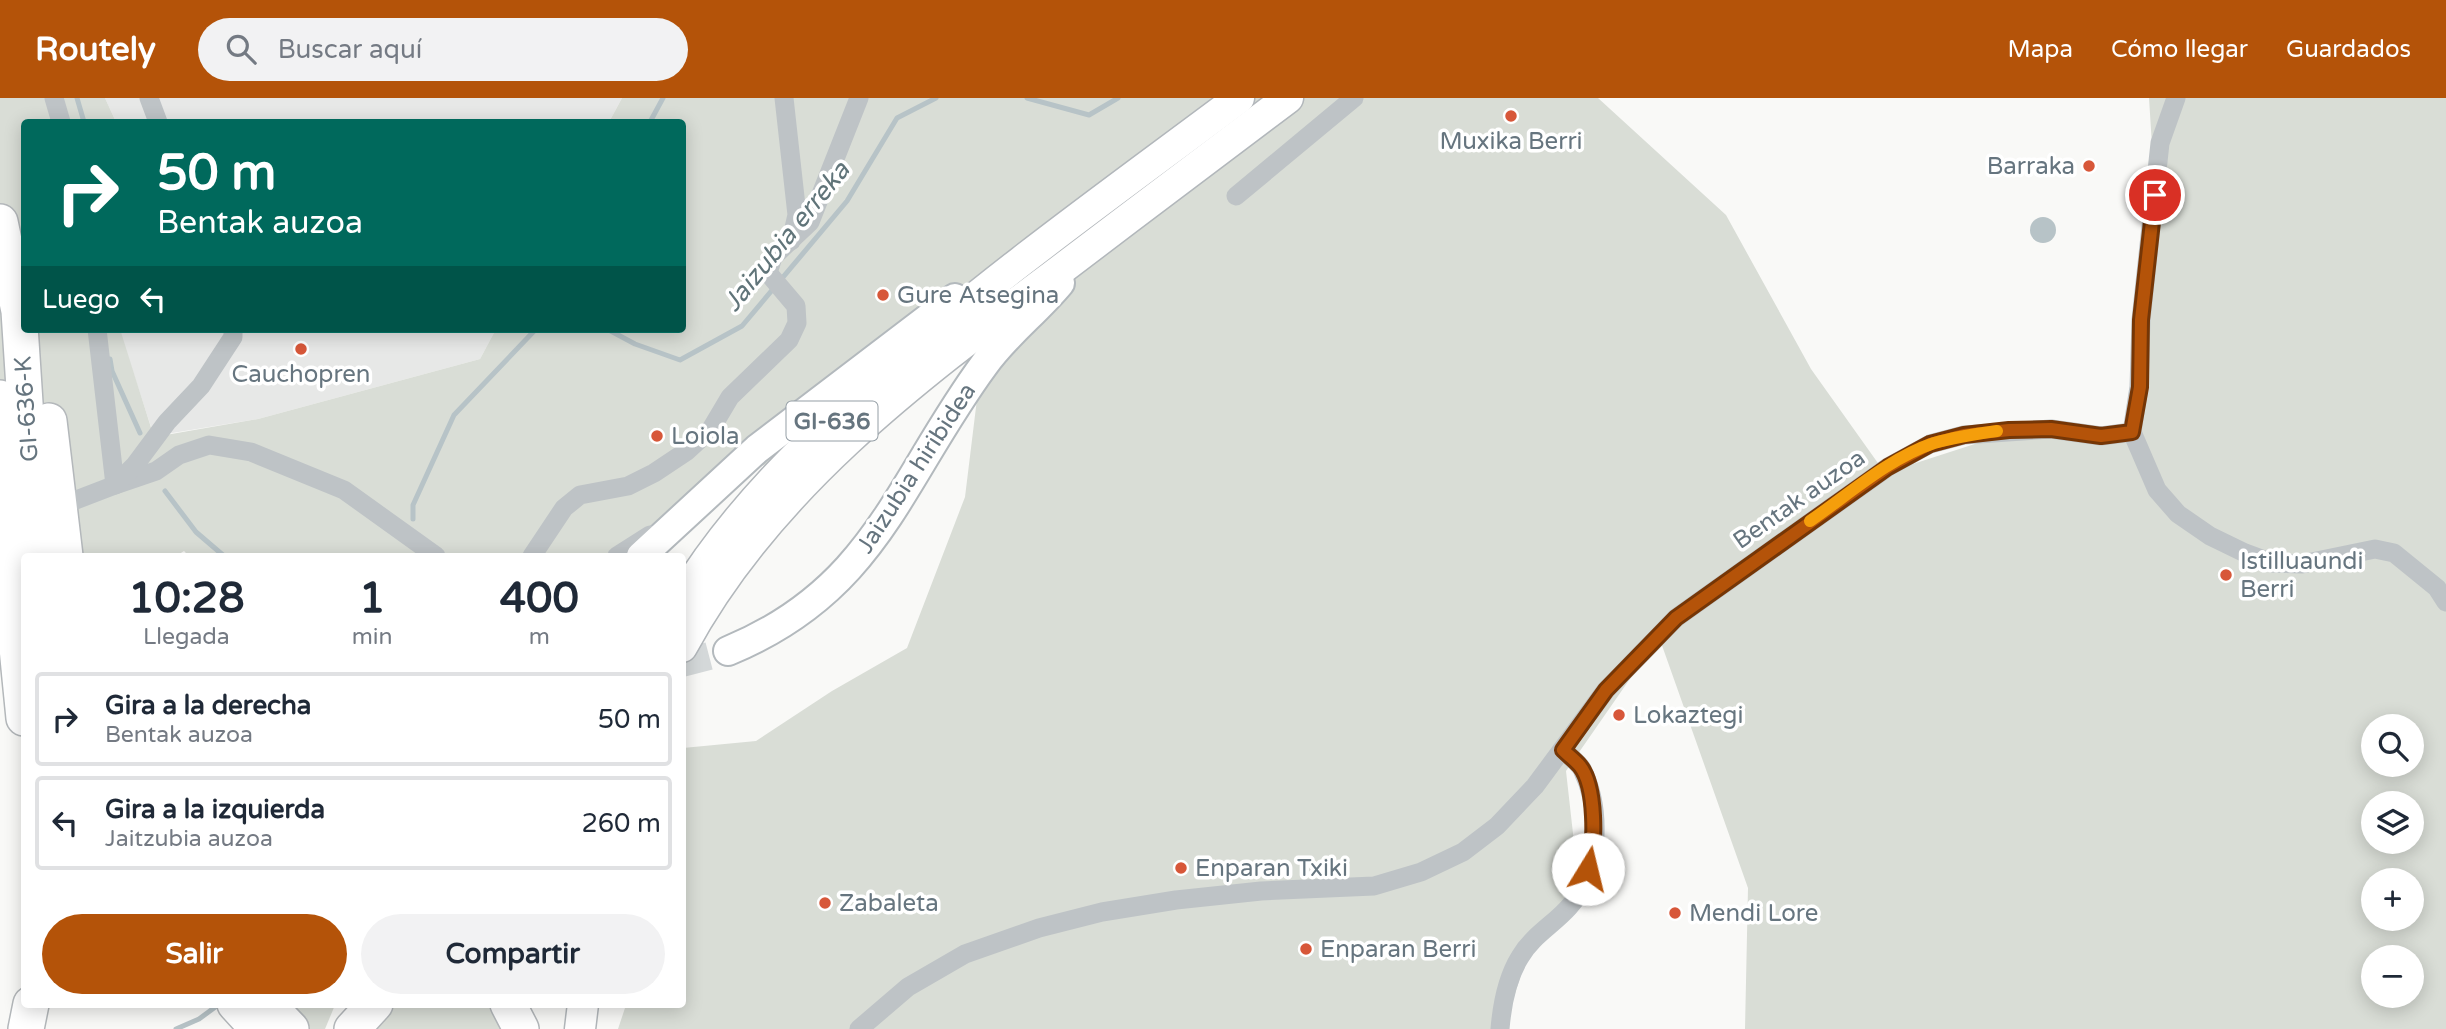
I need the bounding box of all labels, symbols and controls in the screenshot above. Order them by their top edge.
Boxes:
search box [198,18,688,81]
text: Routely [35,30,156,69]
icon: search [222,30,260,68]
text: Buscar aquí [278,34,422,65]
text: Mapa [2008,35,2073,64]
text: Cómo llegar [2111,35,2248,64]
text: Guardados [2286,35,2411,64]
marker: Muxika Berri [1503,108,1519,124]
place label: Muxika Berri [1439,127,1583,156]
text: 50 m [157,144,276,203]
icon: right [42,147,133,238]
place label: Barraka [1987,152,2075,181]
water label: Jaizubia erreka [717,154,857,317]
marker: Barraka [2081,158,2097,174]
pin [2125,165,2185,225]
icon: arrive [2136,176,2174,214]
text: Bentak auzoa [157,204,363,242]
icon: left [134,280,172,318]
place label: Gure Atsegina [897,281,1059,310]
text: Luego [42,284,120,315]
marker: Gure Atsegina [875,287,891,303]
marker: Cauchopren [293,341,309,357]
street label: GI-636-K [8,355,45,463]
place label: Cauchopren [232,360,370,389]
street label: Jaizubia hiribidea [851,378,982,559]
road number: GI-636 [786,402,878,440]
place label: Loiola [671,422,739,451]
marker: Loiola [649,428,665,444]
street label: Bentak auzoa [1728,443,1871,556]
place label: Istilluaundi Berri [2240,547,2363,604]
marker: Istilluaundi Berri [2218,567,2234,583]
text: 10:28 [128,573,245,624]
text: 1 [359,573,385,624]
text: 400 [500,573,579,624]
text: Llegada [143,623,230,651]
text: min [352,623,393,651]
text: m [529,623,550,651]
text: Gira a la derecha [105,690,311,721]
icon: right [46,700,84,738]
place label: Lokaztegi [1633,701,1743,730]
text: 50 m [598,704,661,735]
marker: Lokaztegi [1611,707,1627,723]
map controls [2361,714,2424,1008]
button: search [2361,714,2424,777]
text: Bentak auzoa [105,721,253,749]
button: layers [2361,791,2424,854]
text: Gira a la izquierda [105,794,325,825]
icon: left [46,804,84,842]
text: 260 m [581,808,661,839]
text: Jaitzubia auzoa [105,825,273,853]
position arrow [1551,832,1625,906]
place label: Enparan Txiki [1195,854,1348,883]
marker: Enparan Txiki [1173,860,1189,876]
button: + [2361,868,2424,931]
place label: Zabaleta [839,889,939,918]
marker: Zabaleta [817,895,833,911]
place label: Mendi Lore [1689,899,1818,928]
marker: Mendi Lore [1667,905,1683,921]
button: Salir [42,914,347,994]
button: Compartir [361,914,665,994]
place label: Enparan Berri [1320,935,1476,964]
marker: Enparan Berri [1298,941,1314,957]
button: − [2361,945,2424,1008]

